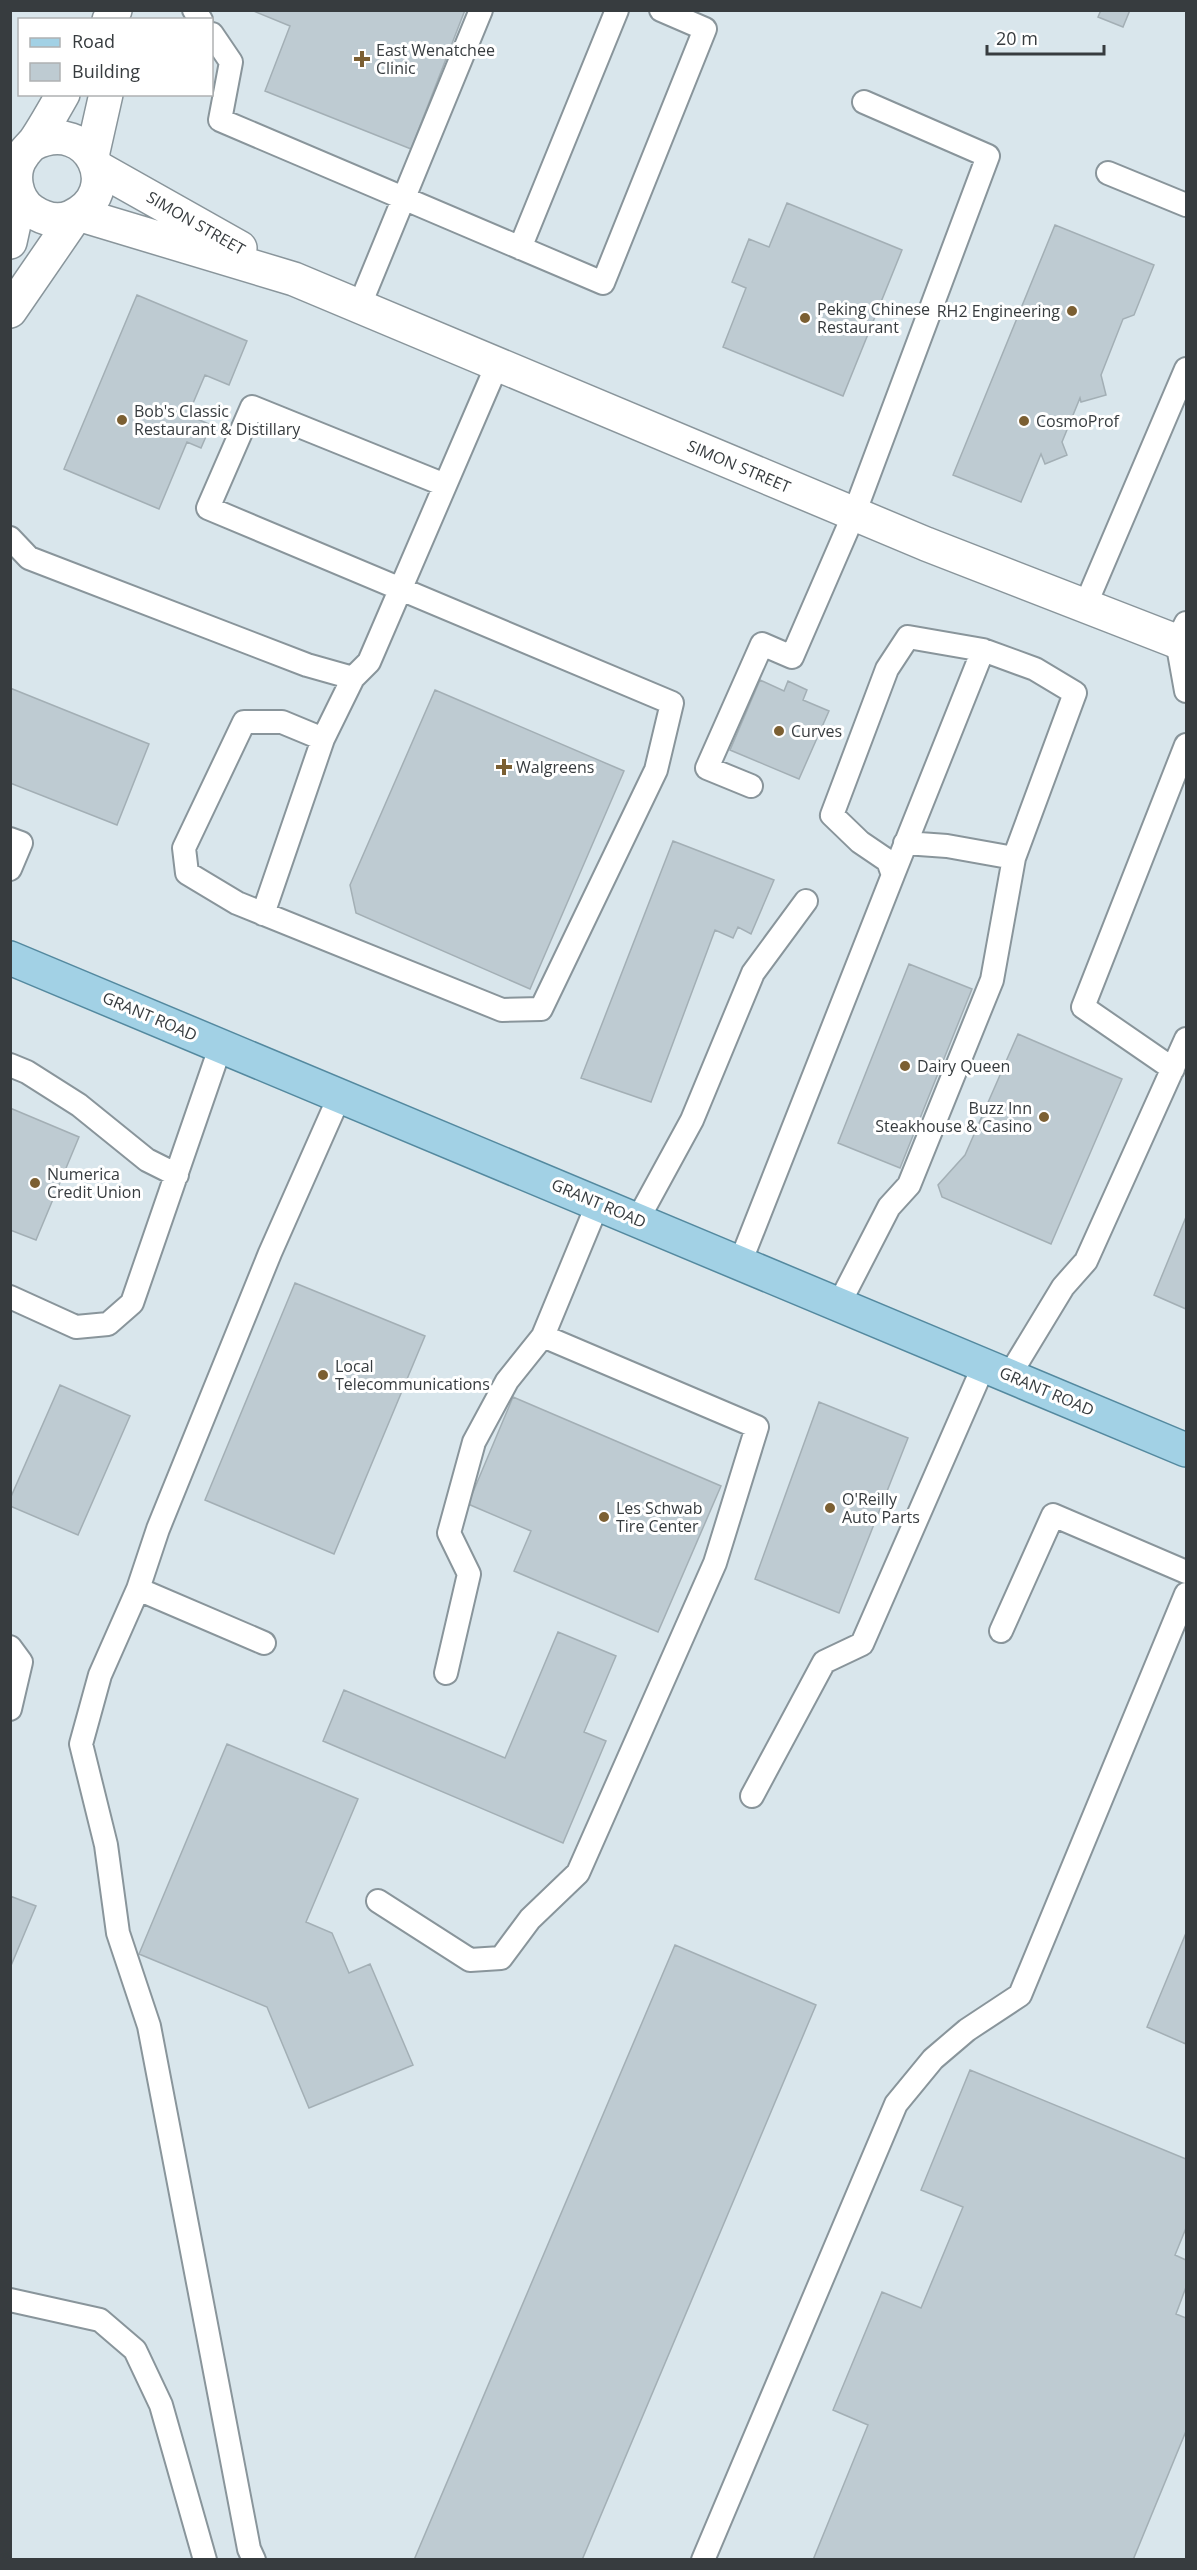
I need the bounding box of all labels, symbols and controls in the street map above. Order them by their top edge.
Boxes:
legend [18,18,213,96]
scale bar [987,18,1104,56]
text: 20 m [996,26,1038,50]
text: Road [72,29,115,53]
place label: East Wenatchee Clinic [376,39,495,79]
marker: East Wenatchee Clinic [353,50,371,68]
text: Building [72,59,140,83]
street label: SIMON STREET [143,186,249,260]
place label: Peking Chinese Restaurant [817,298,930,338]
place label: RH2 Engineering [937,300,1060,322]
marker: RH2 Engineering [1065,304,1079,318]
marker: Peking Chinese Restaurant [798,311,812,325]
place label: Bob's Classic Restaurant & Distillary [134,400,301,440]
place label: CosmoProf [1036,410,1121,432]
marker: Bob's Classic Restaurant & Distillary [115,413,129,427]
marker: CosmoProf [1017,414,1031,428]
street label: SIMON STREET [684,434,794,498]
place label: Curves [791,720,842,742]
marker: Curves [772,724,786,738]
place label: Walgreens [516,756,594,778]
marker: Walgreens [497,760,511,774]
street label: GRANT ROAD [99,986,201,1046]
place label: Dairy Queen [917,1055,1010,1077]
marker: Dairy Queen [898,1059,912,1073]
place label: Buzz Inn Steakhouse & Casino [875,1097,1032,1137]
marker: Buzz Inn Steakhouse & Casino [1037,1110,1051,1124]
place label: Numerica Credit Union [47,1163,141,1203]
street label: GRANT ROAD [548,1173,650,1233]
marker: Numerica Credit Union [28,1176,42,1190]
place label: Local Telecommunications [335,1355,490,1395]
street label: GRANT ROAD [996,1361,1098,1421]
marker: Local Telecommunications [316,1368,330,1382]
place label: O'Reilly Auto Parts [842,1488,920,1528]
place label: Les Schwab Tire Center [616,1497,702,1537]
marker: O'Reilly Auto Parts [823,1501,837,1515]
marker: Les Schwab Tire Center [597,1510,611,1524]

